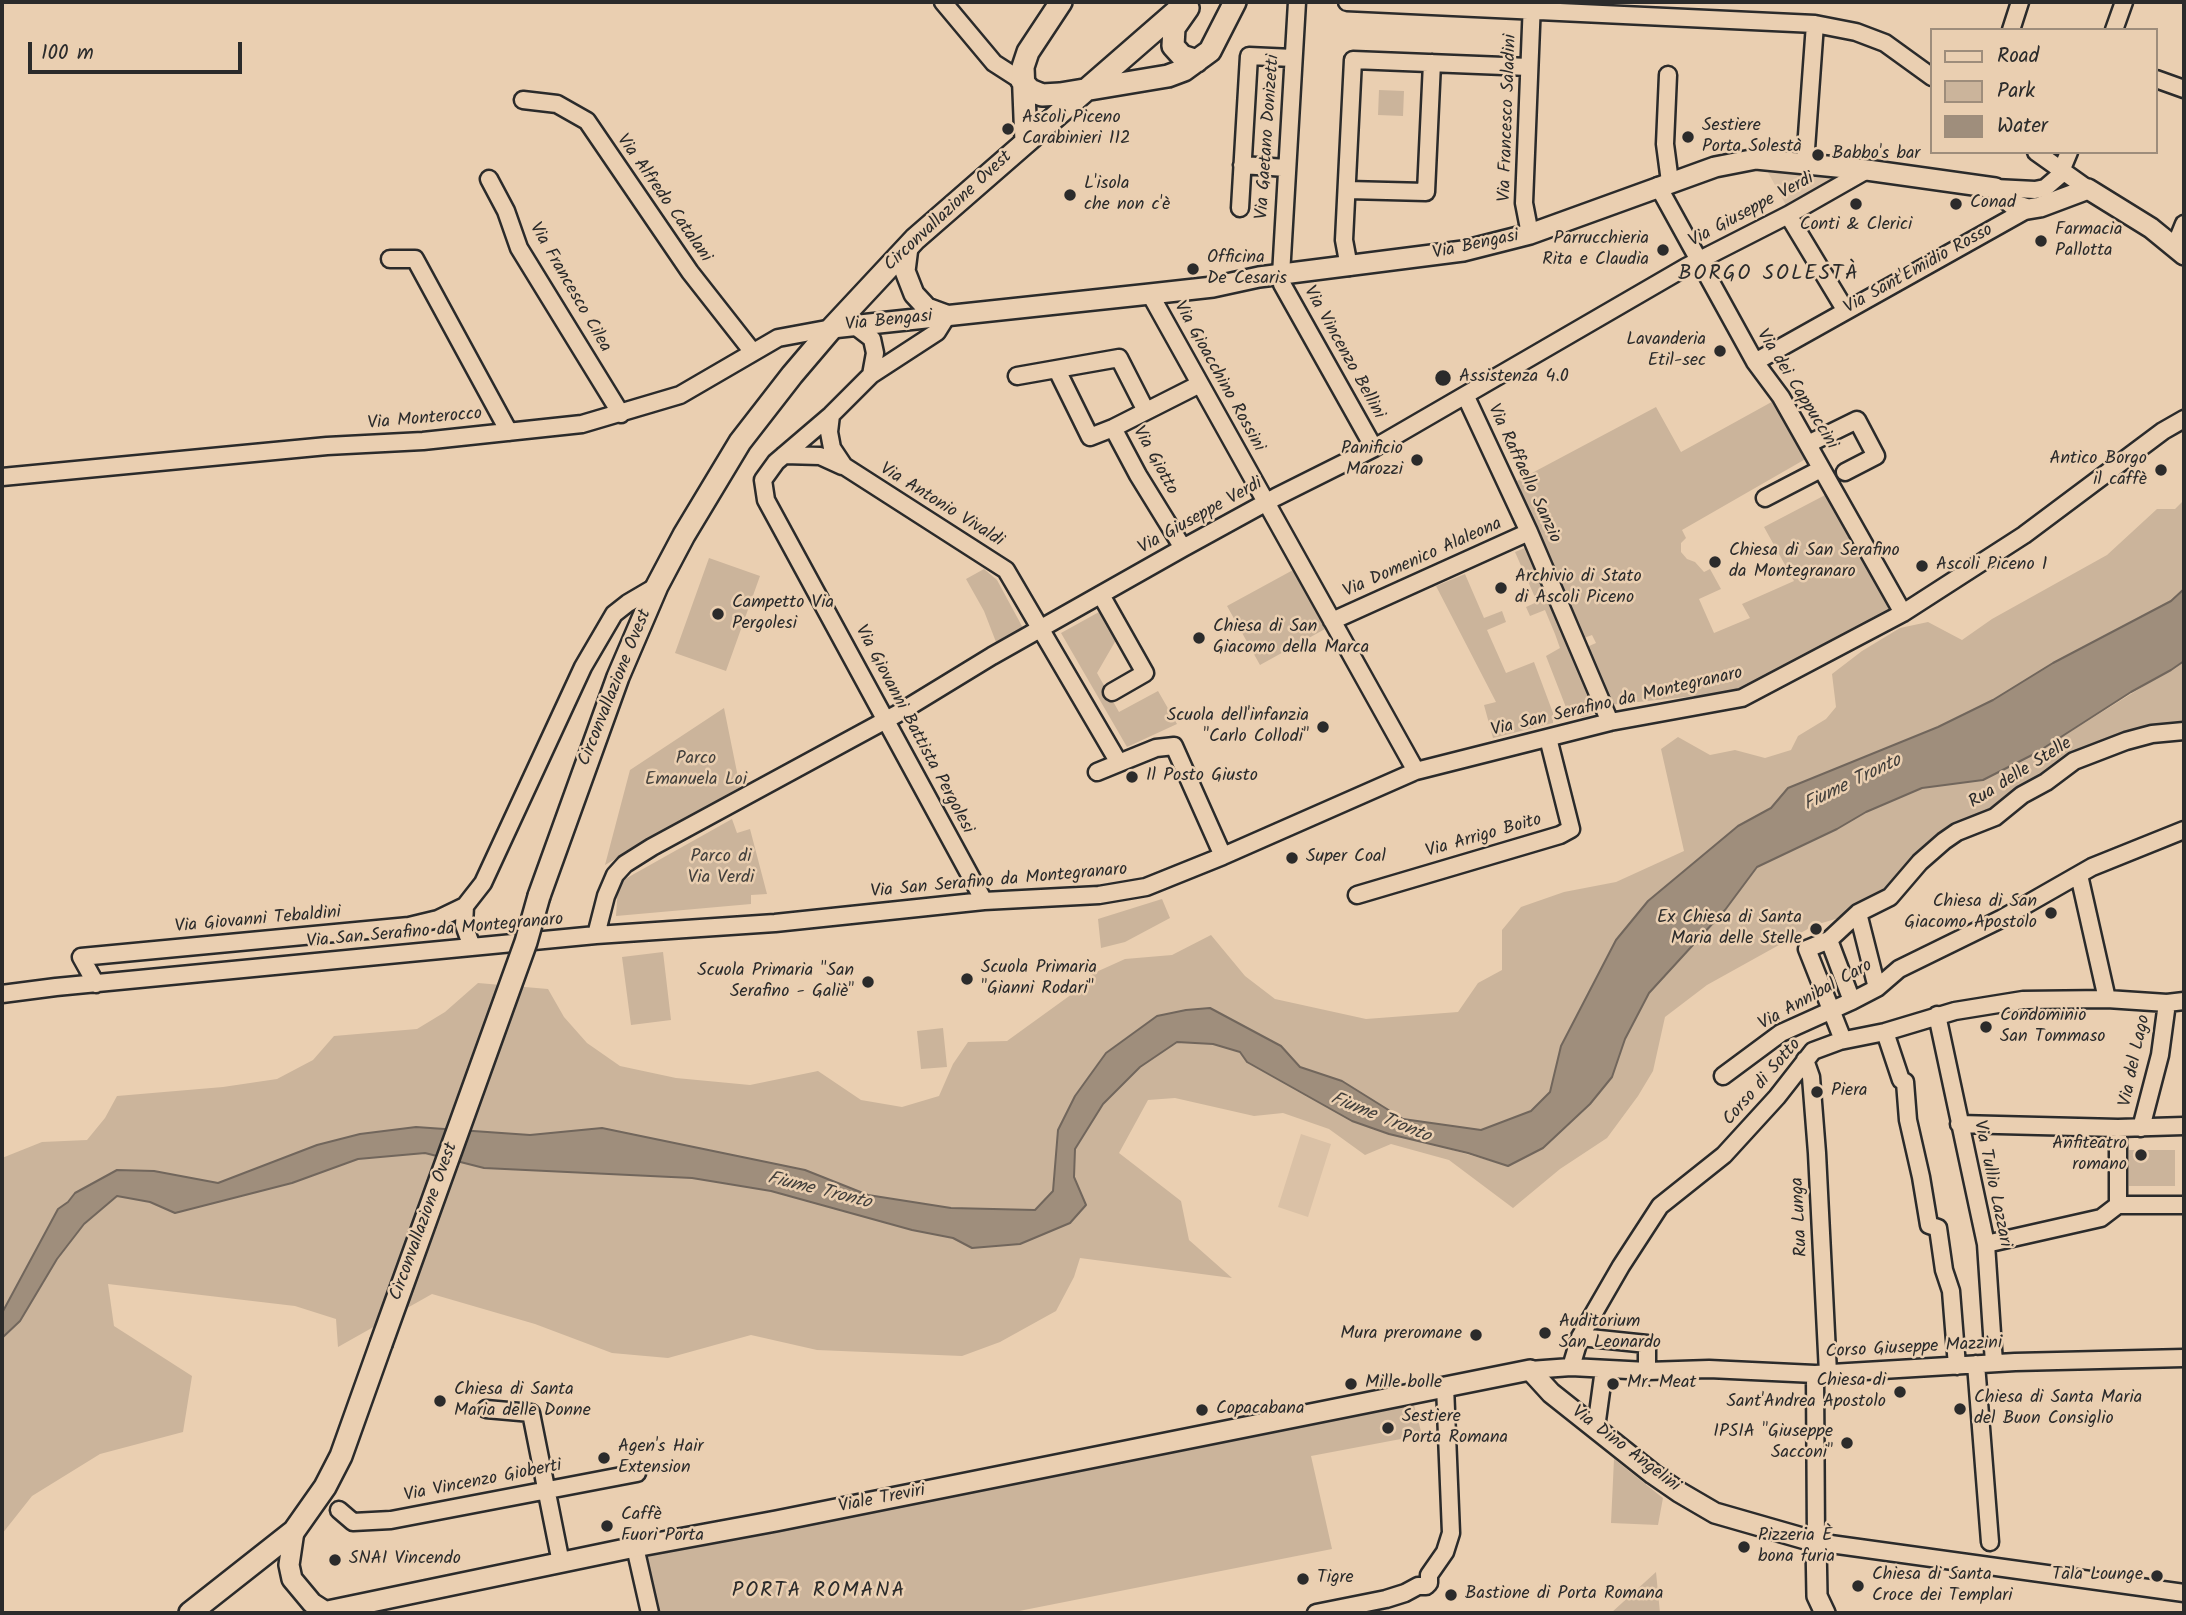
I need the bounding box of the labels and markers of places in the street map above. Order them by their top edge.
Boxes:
place label: Ascoli Piceno Carabinieri 112 [1022,108,1131,150]
place label: Sestiere Porta Solestà [1702,116,1802,158]
marker: Ascoli Piceno Carabinieri 112 [1000,121,1016,137]
marker: Sestiere Porta Solestà [1680,129,1696,145]
place label: Babbo's bar [1832,144,1920,166]
marker: Babbo's bar [1810,147,1826,163]
place label: L'isola che non c'è [1084,174,1170,216]
marker: L'isola che non c'è [1062,187,1078,203]
place label: Conad [1970,193,2016,215]
marker: Conti & Clerici [1848,196,1864,212]
marker: Conad [1948,196,1964,212]
place label: Conti & Clerici [1800,215,1912,237]
place label: Farmacia Pallotta [2055,220,2122,262]
place label: Parrucchieria Rita e Claudia [1542,229,1649,272]
marker: Farmacia Pallotta [2033,233,2049,249]
marker: Parrucchieria Rita e Claudia [1655,242,1671,258]
place label: Officina De Cesaris [1207,248,1287,290]
marker: Officina De Cesaris [1185,261,1201,277]
place label: Lavanderia Etil-sec [1626,330,1706,372]
marker: Lavanderia Etil-sec [1712,343,1728,359]
place label: Assistenza 4.0 [1459,367,1569,389]
marker: Assistenza 4.0 [1433,368,1453,388]
place label: Panificio Marozzi [1341,439,1403,482]
place label: Antico Borgo il caffè [2050,449,2147,491]
marker: Panificio Marozzi [1409,452,1425,468]
marker: Antico Borgo il caffè [2153,462,2169,478]
place label: Chiesa di San Serafino da Montegranaro [1729,541,1900,584]
marker: Chiesa di San Serafino da Montegranaro [1707,554,1723,570]
place label: Ascoli Piceno 1 [1936,555,2047,577]
marker: Ascoli Piceno 1 [1914,558,1930,574]
place label: Archivio di Stato di Ascoli Piceno [1515,567,1642,610]
marker: Archivio di Stato di Ascoli Piceno [1493,580,1509,596]
place label: Campetto Via Pergolesi [732,593,834,636]
marker: Campetto Via Pergolesi [710,606,726,622]
place label: Chiesa di San Giacomo della Marca [1213,617,1369,660]
marker: Chiesa di San Giacomo della Marca [1191,630,1207,646]
place label: Scuola dell'infanzia "Carlo Collodi" [1167,706,1309,748]
marker: Scuola dell'infanzia "Carlo Collodi" [1315,719,1331,735]
place label: Il Posto Giusto [1146,766,1258,788]
marker: Il Posto Giusto [1124,769,1140,785]
place label: Super Coal [1306,847,1386,869]
marker: Super Coal [1284,850,1300,866]
place label: Chiesa di San Giacomo Apostolo [1904,892,2037,934]
marker: Chiesa di San Giacomo Apostolo [2043,905,2059,921]
place label: Ex Chiesa di Santa Maria delle Stelle [1657,908,1802,950]
marker: Ex Chiesa di Santa Maria delle Stelle [1808,921,1824,937]
place label: Scuola Primaria "Gianni Rodari" [981,958,1097,1000]
place label: Scuola Primaria "San Serafino - Galiè" [697,961,854,1004]
marker: Scuola Primaria "Gianni Rodari" [959,971,975,987]
marker: Scuola Primaria "San Serafino - Galiè" [860,974,876,990]
place label: Condominio San Tommaso [2000,1006,2106,1048]
marker: Condominio San Tommaso [1978,1019,1994,1035]
place label: Piera [1831,1081,1868,1103]
marker: Piera [1809,1084,1825,1100]
place label: Anfiteatro romano [2052,1134,2127,1176]
marker: Anfiteatro romano [2133,1147,2149,1163]
place label: Auditorium San Leonardo [1559,1312,1661,1354]
place label: Mura preromane [1340,1324,1462,1346]
marker: Auditorium San Leonardo [1537,1325,1553,1341]
marker: Mura preromane [1468,1327,1484,1343]
place label: Chiesa di Sant'Andrea Apostolo [1727,1371,1886,1414]
place label: Mille bolle [1365,1373,1442,1395]
place label: Mr. Meat [1627,1373,1696,1395]
marker: Mille bolle [1343,1376,1359,1392]
marker: Mr. Meat [1605,1376,1621,1392]
place label: Chiesa di Santa Maria delle Donne [454,1380,591,1422]
marker: Chiesa di Sant'Andrea Apostolo [1892,1384,1908,1400]
place label: Chiesa di Santa Maria del Buon Consiglio [1974,1388,2142,1430]
marker: Chiesa di Santa Maria delle Donne [432,1393,448,1409]
place label: Copacabana [1216,1399,1304,1421]
marker: Chiesa di Santa Maria del Buon Consiglio [1952,1401,1968,1417]
marker: Copacabana [1194,1402,1210,1418]
place label: Sestiere Porta Romana [1402,1407,1508,1450]
marker: Sestiere Porta Romana [1380,1420,1396,1436]
place label: IPSIA "Giuseppe Sacconi" [1713,1422,1833,1464]
marker: IPSIA "Giuseppe Sacconi" [1839,1435,1855,1451]
place label: Agen's Hair Extension [618,1437,703,1480]
marker: Agen's Hair Extension [596,1450,612,1466]
place label: Caffè Fuori Porta [621,1505,704,1548]
marker: Caffè Fuori Porta [599,1518,615,1534]
place label: Pizzeria È bona furia [1758,1526,1835,1568]
marker: Pizzeria È bona furia [1736,1539,1752,1555]
place label: SNAI Vincendo [349,1549,461,1571]
marker: SNAI Vincendo [327,1552,343,1568]
place label: Chiesa di Santa Croce dei Templari [1872,1565,2013,1608]
place label: Tala Lounge [2052,1565,2143,1587]
place label: Tigre [1317,1568,1354,1590]
marker: Tala Lounge [2149,1568,2165,1584]
marker: Tigre [1295,1571,1311,1587]
marker: Chiesa di Santa Croce dei Templari [1850,1578,1866,1594]
place label: Bastione di Porta Romana [1465,1584,1663,1606]
marker: Bastione di Porta Romana [1443,1587,1459,1603]

